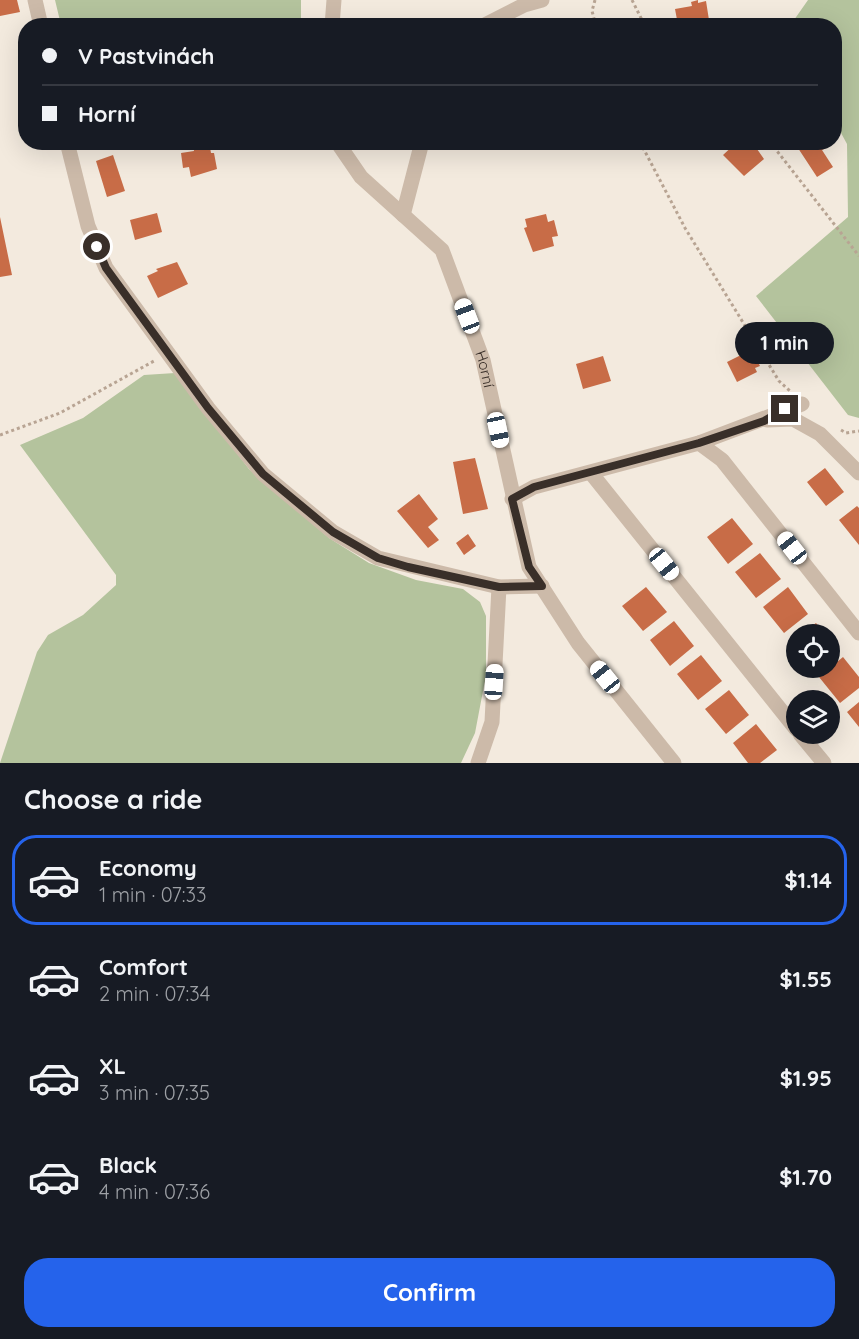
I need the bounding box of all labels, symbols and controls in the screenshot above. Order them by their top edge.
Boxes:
text: V Pastvinách [78,42,214,70]
text: Horní [78,100,135,128]
route start [83,233,110,260]
car [452,296,482,336]
callout: 1 min [736,322,834,364]
text: 1 min [760,330,809,355]
street label: Horní [471,347,499,390]
route end [771,395,798,422]
car [485,411,511,449]
car [774,528,810,568]
car [646,544,682,584]
map controls [786,624,840,744]
button: locate [786,624,840,678]
car [587,657,623,697]
car [484,663,504,701]
button: layers [786,690,840,744]
text: Choose a ride [24,782,202,816]
icon: car [27,853,81,907]
text: Economy [99,854,197,882]
text: $1.14 [784,866,832,894]
text: 1 min · 07:33 [99,882,207,907]
icon: car [27,952,81,1006]
text: Comfort [99,953,188,981]
text: $1.55 [779,965,832,993]
text: 2 min · 07:34 [99,981,210,1006]
icon: car [27,1051,81,1105]
text: XL [99,1052,126,1080]
text: $1.95 [780,1064,832,1092]
text: 3 min · 07:35 [99,1080,210,1105]
icon: car [27,1150,81,1204]
text: Black [99,1151,157,1179]
text: $1.70 [779,1163,832,1191]
text: 4 min · 07:36 [99,1179,210,1204]
button: Confirm [24,1258,835,1327]

